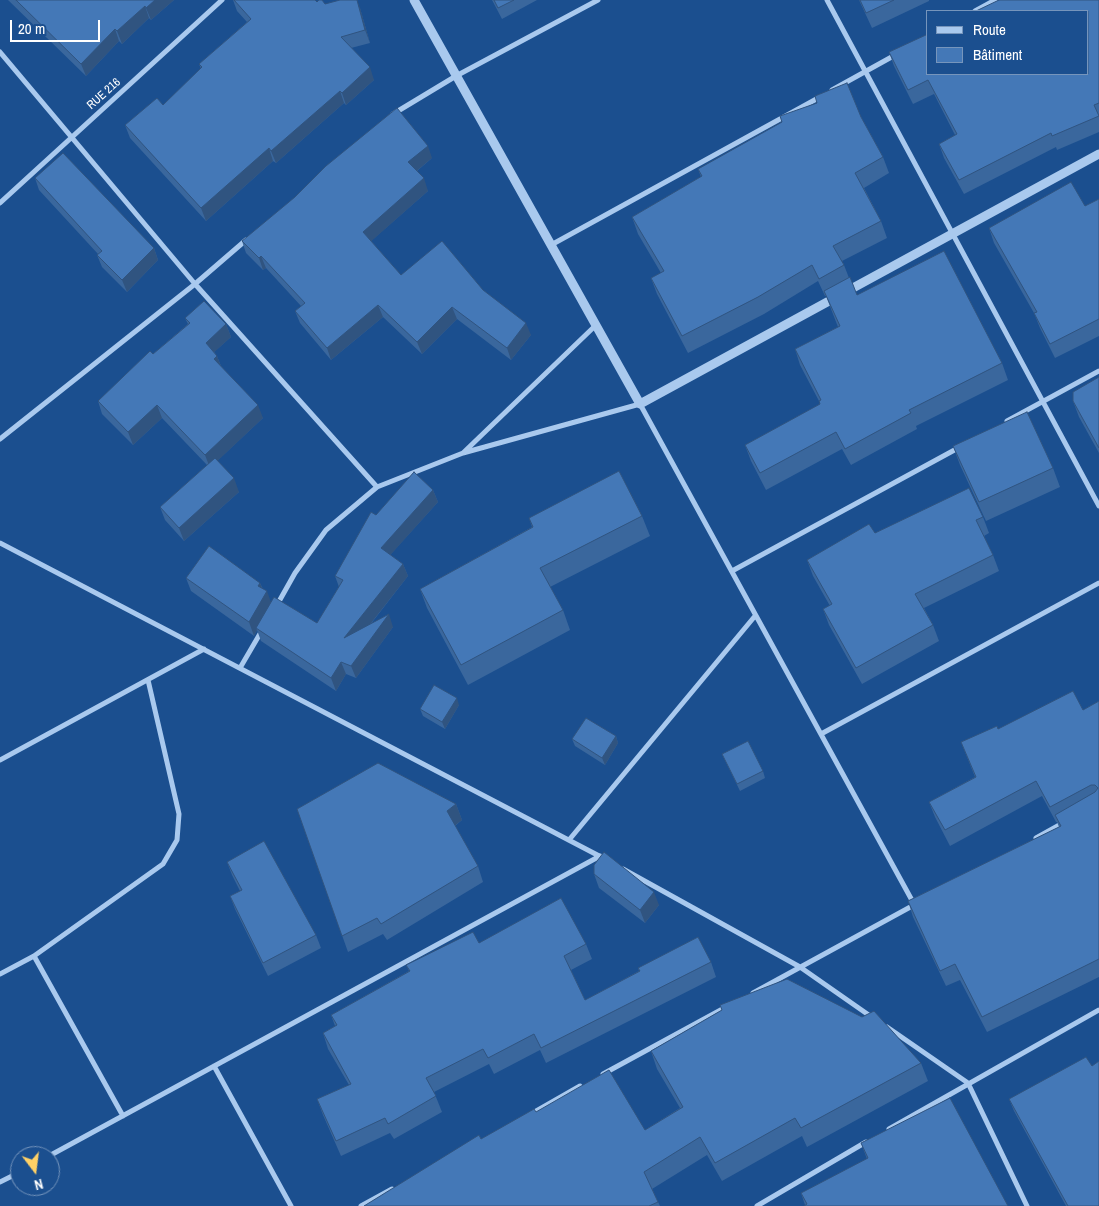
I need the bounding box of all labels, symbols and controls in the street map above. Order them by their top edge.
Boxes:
scale bar [12,10,102,42]
legend [926,10,1089,75]
text: 20 m [18,18,45,39]
text: Route [973,19,1006,40]
text: Bâtiment [973,44,1022,65]
street label: RUE 216 [84,75,124,113]
north arrow [10,1146,60,1196]
text: N [32,1175,45,1194]

